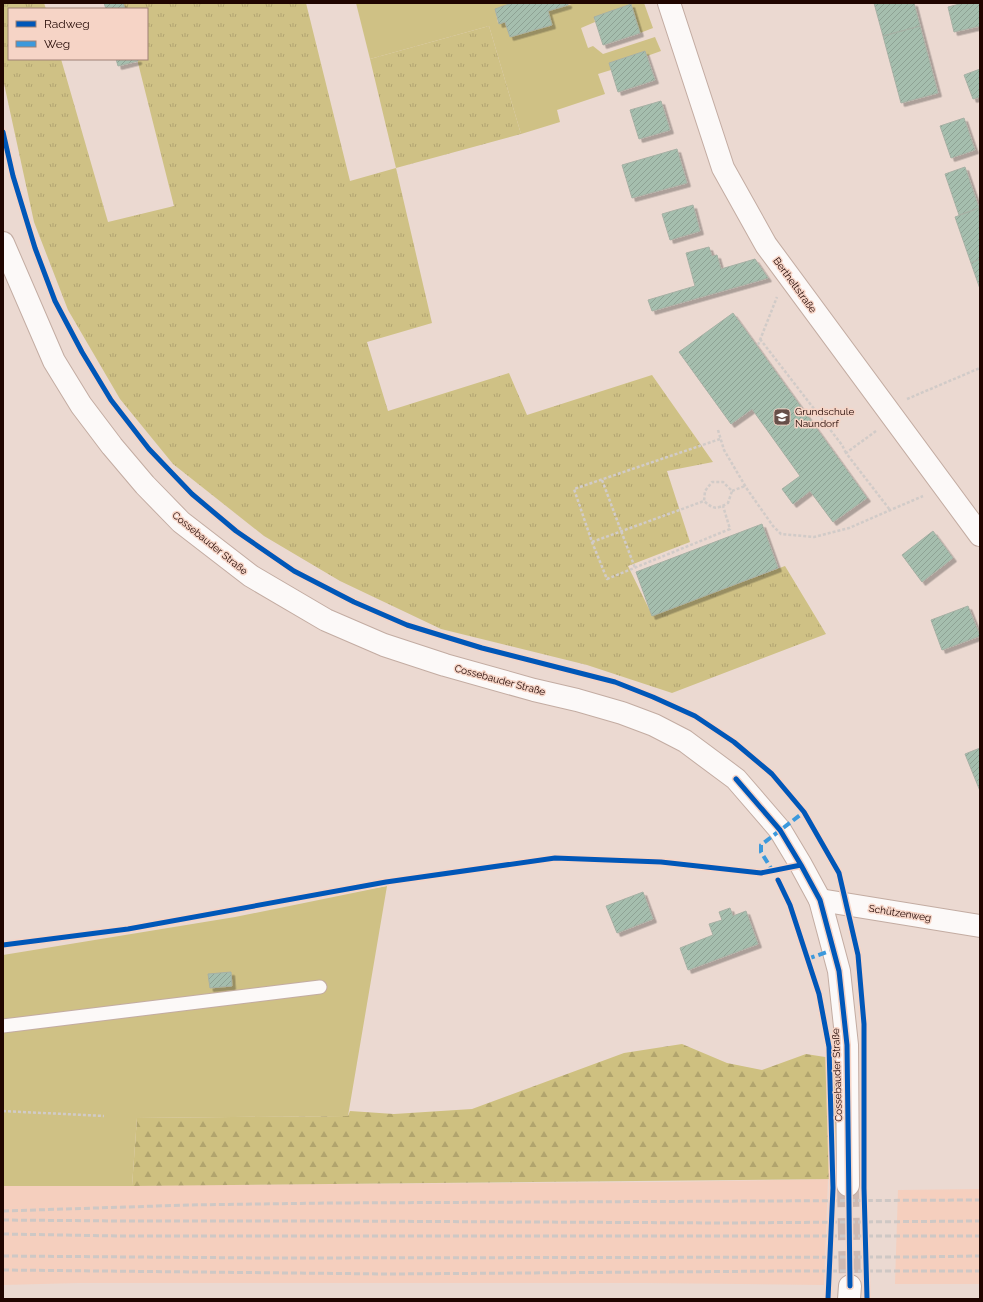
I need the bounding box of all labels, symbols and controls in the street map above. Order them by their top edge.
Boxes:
legend [8,8,148,60]
text: Radweg [44,17,90,31]
text: Weg [44,37,70,51]
street label: Bertheltstraße [771,255,819,315]
place label: Grundschule Naundorf [795,406,854,429]
school or university icon: Grundschule Naundorf [772,407,792,427]
street label: Cossebauder Straße [170,509,250,577]
street label: Cossebauder Straße [453,663,547,697]
street label: Schützenweg [868,903,932,923]
street label: Cossebauder Straße [830,1028,844,1122]

